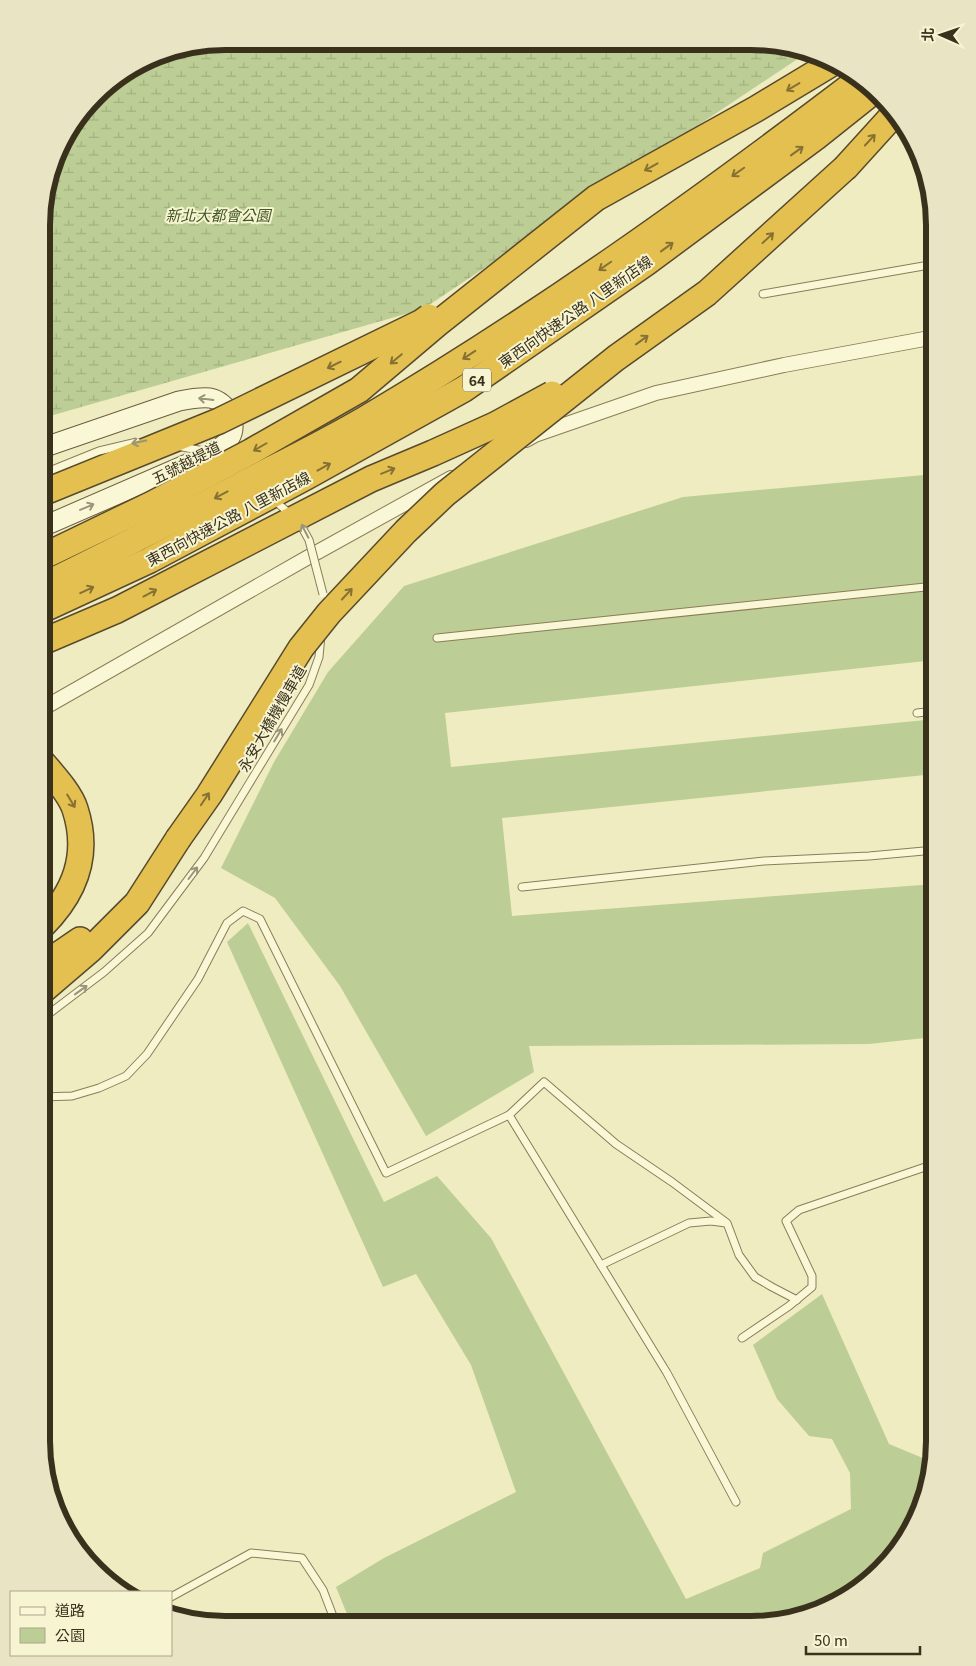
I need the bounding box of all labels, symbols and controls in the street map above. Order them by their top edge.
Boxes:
north arrow [916,10,966,60]
text: 北 [917,27,937,42]
one-way arrow [786,83,800,93]
one-way arrow [864,133,876,146]
one-way arrow [790,146,804,156]
one-way arrow [644,162,659,172]
one-way arrow [731,167,745,177]
park label: 新北大都會公園 [165,204,272,225]
one-way arrow [761,232,774,244]
one-way arrow [660,242,674,252]
street label: 東西向快速公路 八里新店線 [494,250,656,372]
one-way arrow [598,261,612,271]
one-way arrow [635,335,649,345]
one-way arrow [462,350,476,360]
one-way arrow [390,353,403,364]
one-way arrow [327,360,342,370]
road number: 64 [463,368,491,392]
one-way arrow [199,394,215,404]
street label: 五號越堤道 [148,436,224,488]
one-way arrow [131,438,147,447]
one-way arrow [253,442,267,452]
one-way arrow [316,462,331,471]
street label: 東西向快速公路 八里新店線 [142,466,314,570]
one-way arrow [380,466,395,476]
one-way arrow [215,491,229,501]
one-way arrow [79,502,94,512]
one-way arrow [300,524,309,539]
one-way arrow [79,584,94,594]
one-way arrow [341,587,353,600]
one-way arrow [142,588,157,597]
street label: 永安大橋機慢車道 [232,661,310,775]
one-way arrow [274,729,284,743]
one-way arrow [200,792,211,806]
one-way arrow [65,794,76,808]
one-way arrow [188,866,198,880]
one-way arrow [74,984,87,995]
legend [10,1591,172,1656]
text: 道路 [55,1599,85,1620]
text: 公園 [55,1624,85,1645]
scale bar [806,1624,920,1656]
text: 50 m [814,1629,848,1650]

